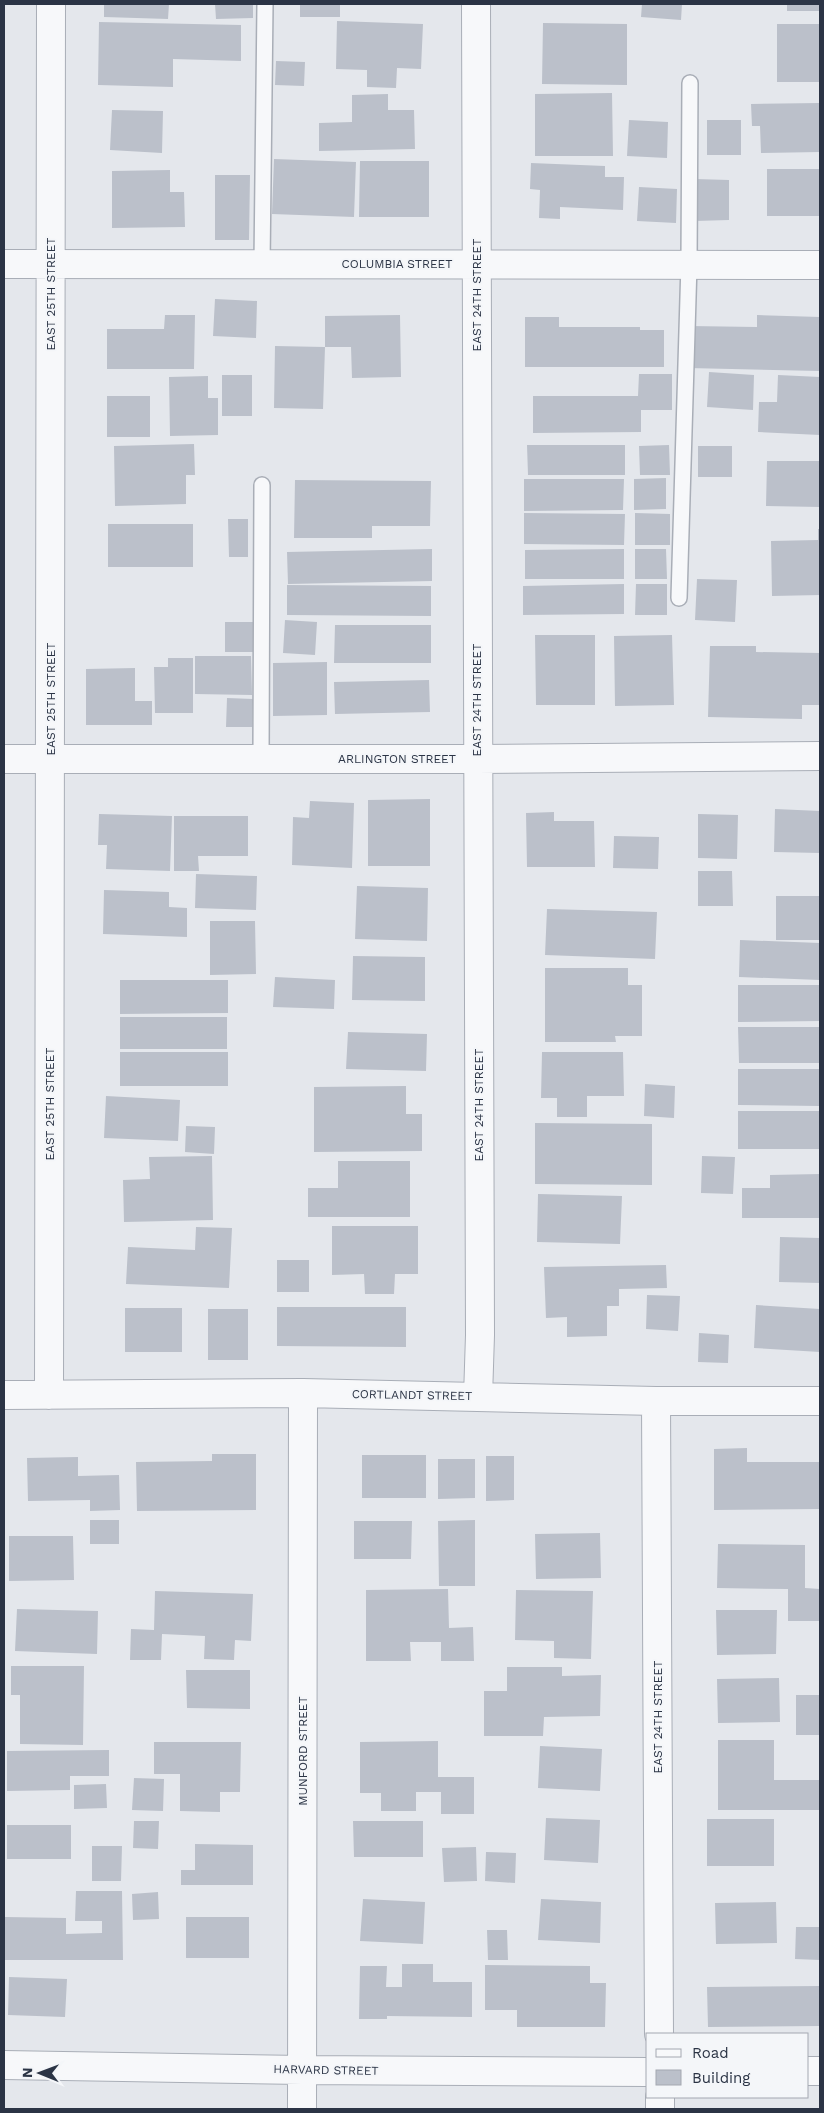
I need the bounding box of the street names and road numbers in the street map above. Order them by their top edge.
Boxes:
street label: EAST 25TH STREET [44,237,58,351]
street label: EAST 24TH STREET [470,239,484,351]
street label: COLUMBIA STREET [342,257,452,271]
street label: EAST 25TH STREET [44,642,58,756]
street label: EAST 24TH STREET [470,644,484,756]
street label: ARLINGTON STREET [338,752,456,766]
street label: EAST 25TH STREET [43,1047,57,1161]
street label: EAST 24TH STREET [472,1049,486,1161]
street label: CORTLANDT STREET [352,1387,472,1403]
street label: EAST 24TH STREET [651,1661,665,1773]
street label: MUNFORD STREET [296,1696,310,1806]
street label: HARVARD STREET [273,2062,379,2078]

